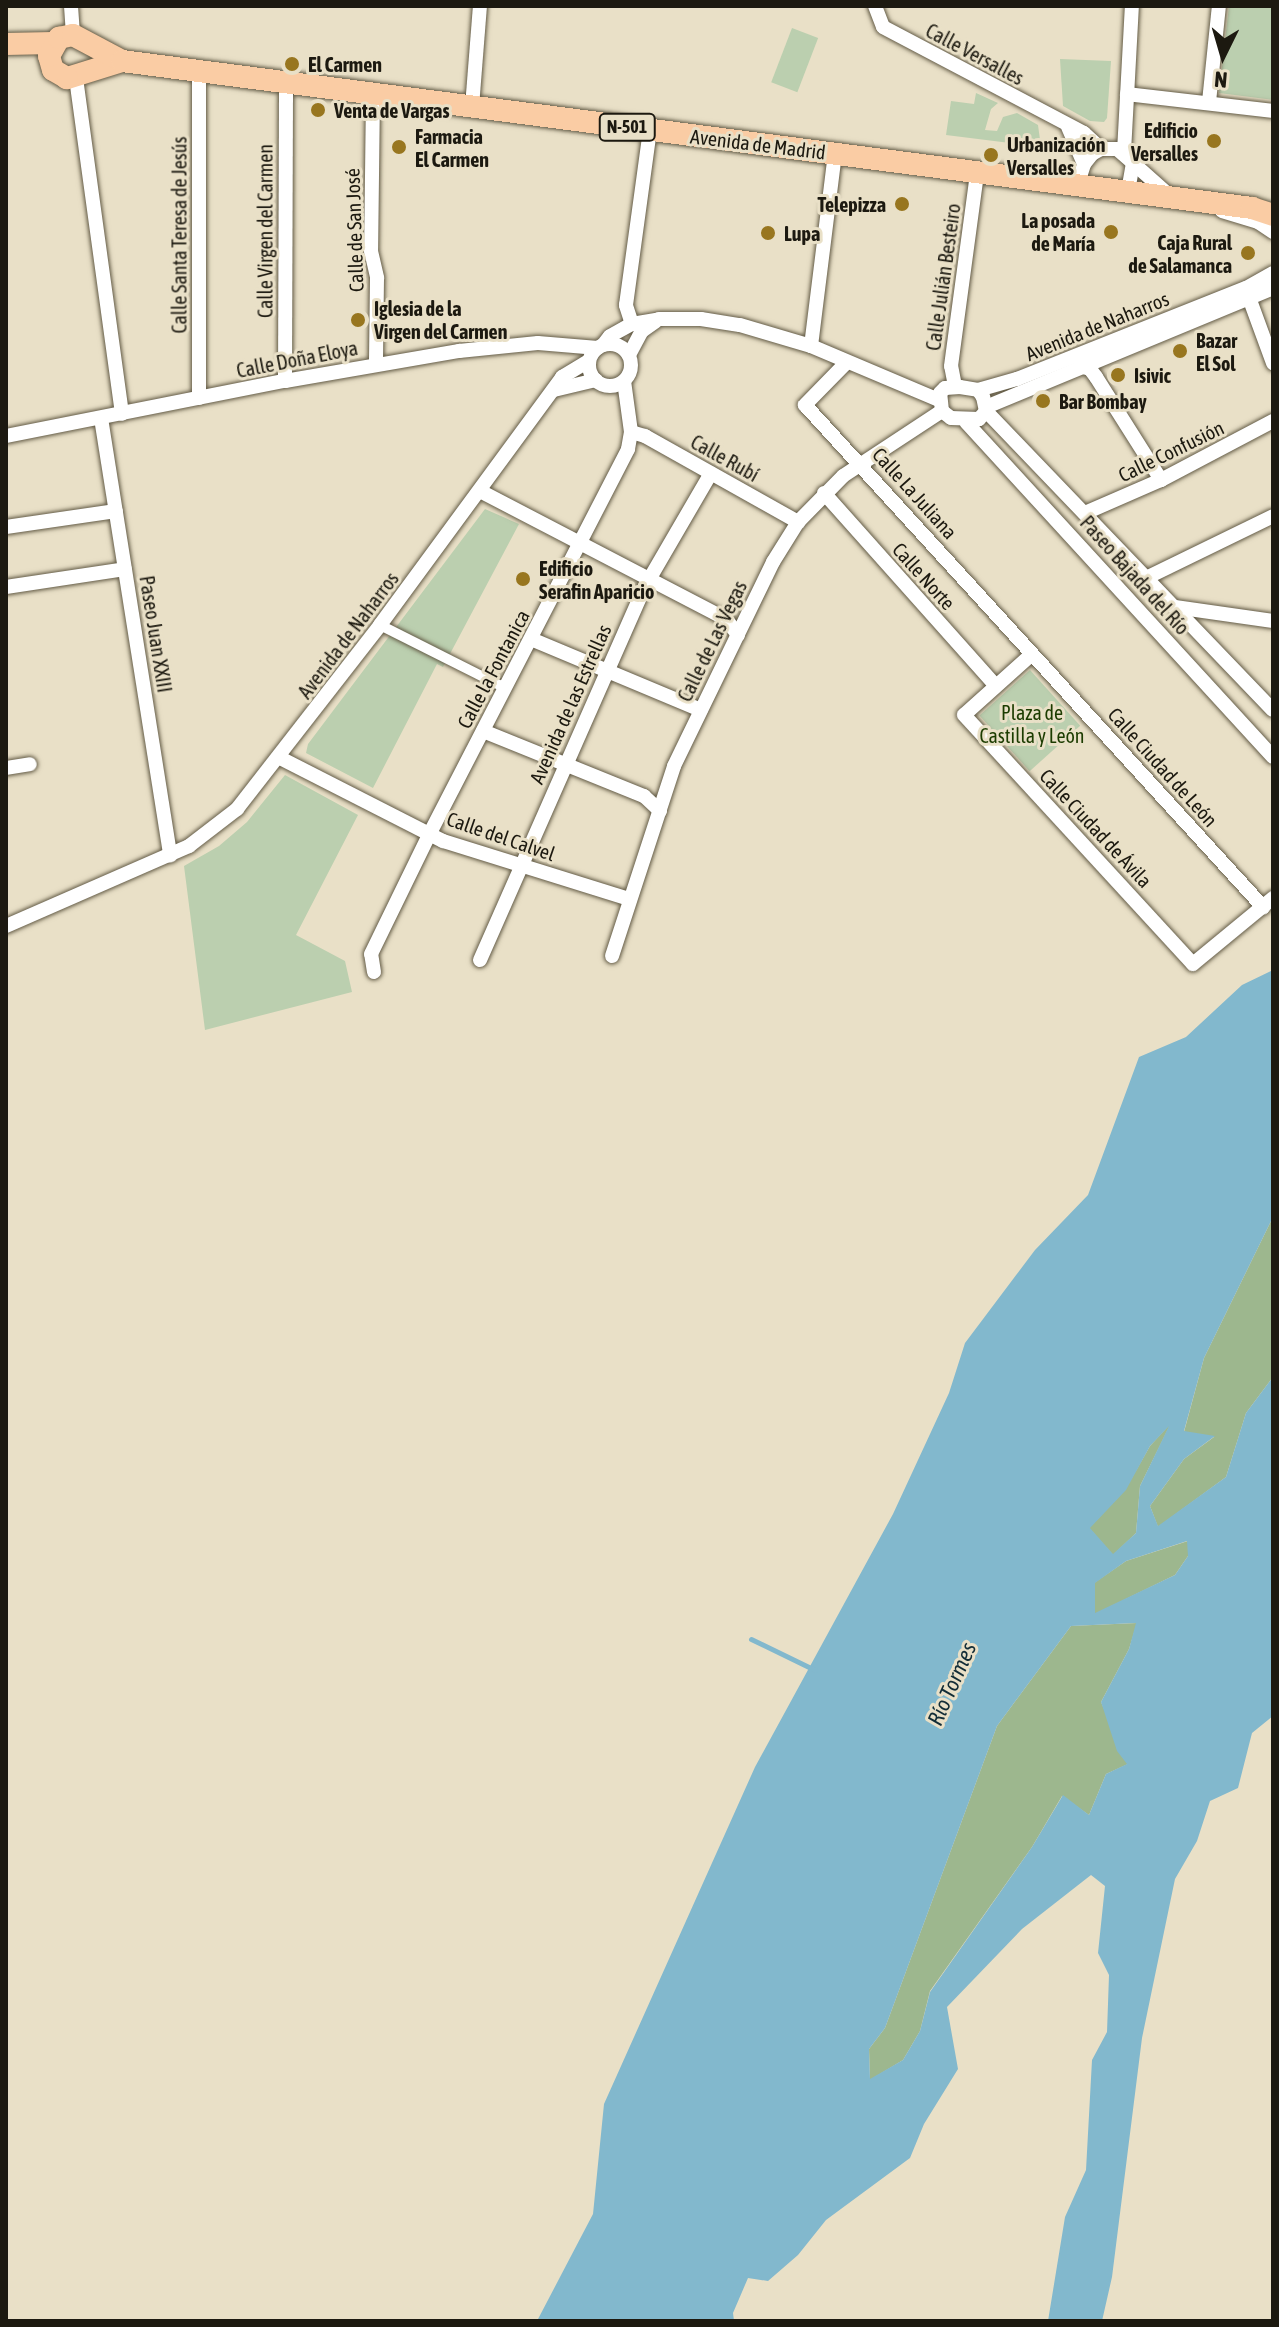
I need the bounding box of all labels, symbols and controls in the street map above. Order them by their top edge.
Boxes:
north arrow [1183,16,1263,96]
street label: Calle Versalles [922,18,1028,90]
place label: El Carmen [308,52,382,76]
marker: El Carmen [283,55,301,73]
text: N [1213,66,1229,93]
place label: Venta de Vargas [334,98,449,122]
marker: Venta de Vargas [309,101,327,119]
road number: N-501 [597,113,657,141]
place label: Edificio Versalles [1131,118,1198,165]
place label: Farmacia El Carmen [415,124,489,171]
street label: Avenida de Madrid [689,124,827,164]
place label: Urbanización Versalles [1007,132,1105,179]
marker: Edificio Versalles [1205,132,1223,150]
street label: Calle Santa Teresa de Jesús [167,136,191,334]
marker: Farmacia El Carmen [390,138,408,156]
street label: Calle Virgen del Carmen [253,144,277,318]
marker: Urbanización Versalles [982,146,1000,164]
street label: Calle de San José [340,168,368,292]
place label: Telepizza [817,192,886,216]
marker: Telepizza [893,195,911,213]
street label: Calle Julián Besteiro [921,202,965,352]
place label: La posada de María [1021,208,1095,255]
place label: Lupa [784,221,820,245]
marker: La posada de María [1102,223,1120,241]
marker: Lupa [759,224,777,242]
place label: Caja Rural de Salamanca [1128,230,1232,277]
marker: Caja Rural de Salamanca [1239,244,1257,262]
street label: Avenida de Naharros [1022,286,1172,366]
place label: Iglesia de la Virgen del Carmen [374,296,507,343]
marker: Iglesia de la Virgen del Carmen [349,311,367,329]
place label: Bazar El Sol [1196,328,1237,375]
street label: Calle Doña Eloya [234,335,360,383]
marker: Bazar El Sol [1171,342,1189,360]
place label: Isivic [1134,363,1171,387]
marker: Isivic [1109,366,1127,384]
place label: Bar Bombay [1059,389,1147,413]
marker: Bar Bombay [1034,392,1052,410]
street label: Calle Confusión [1114,415,1228,487]
street label: Calle Rubí [687,430,763,486]
street label: Calle La Juliana [868,442,962,544]
street label: Paseo Bajada del Río [1075,511,1195,639]
street label: Calle Norte [888,537,960,615]
place label: Edificio Serafin Aparicio [539,556,654,603]
street label: Avenida de Naharros [293,567,403,703]
marker: Edificio Serafin Aparicio [514,570,532,588]
street label: Paseo Juan XXIII [135,574,177,694]
street label: Calle de Las Vegas [672,577,752,705]
street label: Calle la Fontanica [452,606,534,732]
street label: Avenida de las Estrellas [524,621,616,787]
park label: Plaza de Castilla y León [979,700,1085,747]
street label: Calle Ciudad de León [1103,703,1223,831]
street label: Calle Ciudad de Ávila [1035,764,1157,892]
street label: Calle del Calvel [444,806,558,866]
water label: Río Tormes [922,1638,982,1730]

